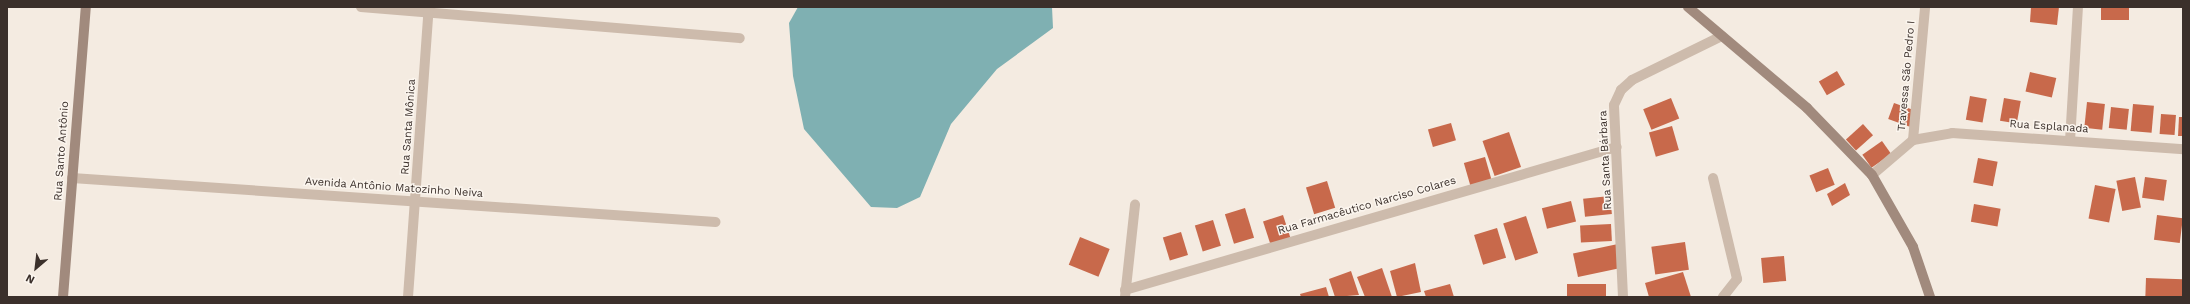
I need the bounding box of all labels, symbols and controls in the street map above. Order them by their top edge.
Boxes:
street label: Travessa São Pedro I [1896,20,1918,132]
street label: Rua Santa Mônica [399,78,419,176]
street label: Rua Santo Antônio [52,100,72,202]
street label: Rua Santa Bárbara [1597,110,1615,210]
street label: Rua Esplanada [2009,118,2089,136]
street label: Rua Farmacêutico Narciso Colares [1276,174,1458,238]
street label: Avenida Antônio Matozinho Neiva [304,175,484,201]
north arrow [16,248,56,288]
text: N [23,271,37,287]

